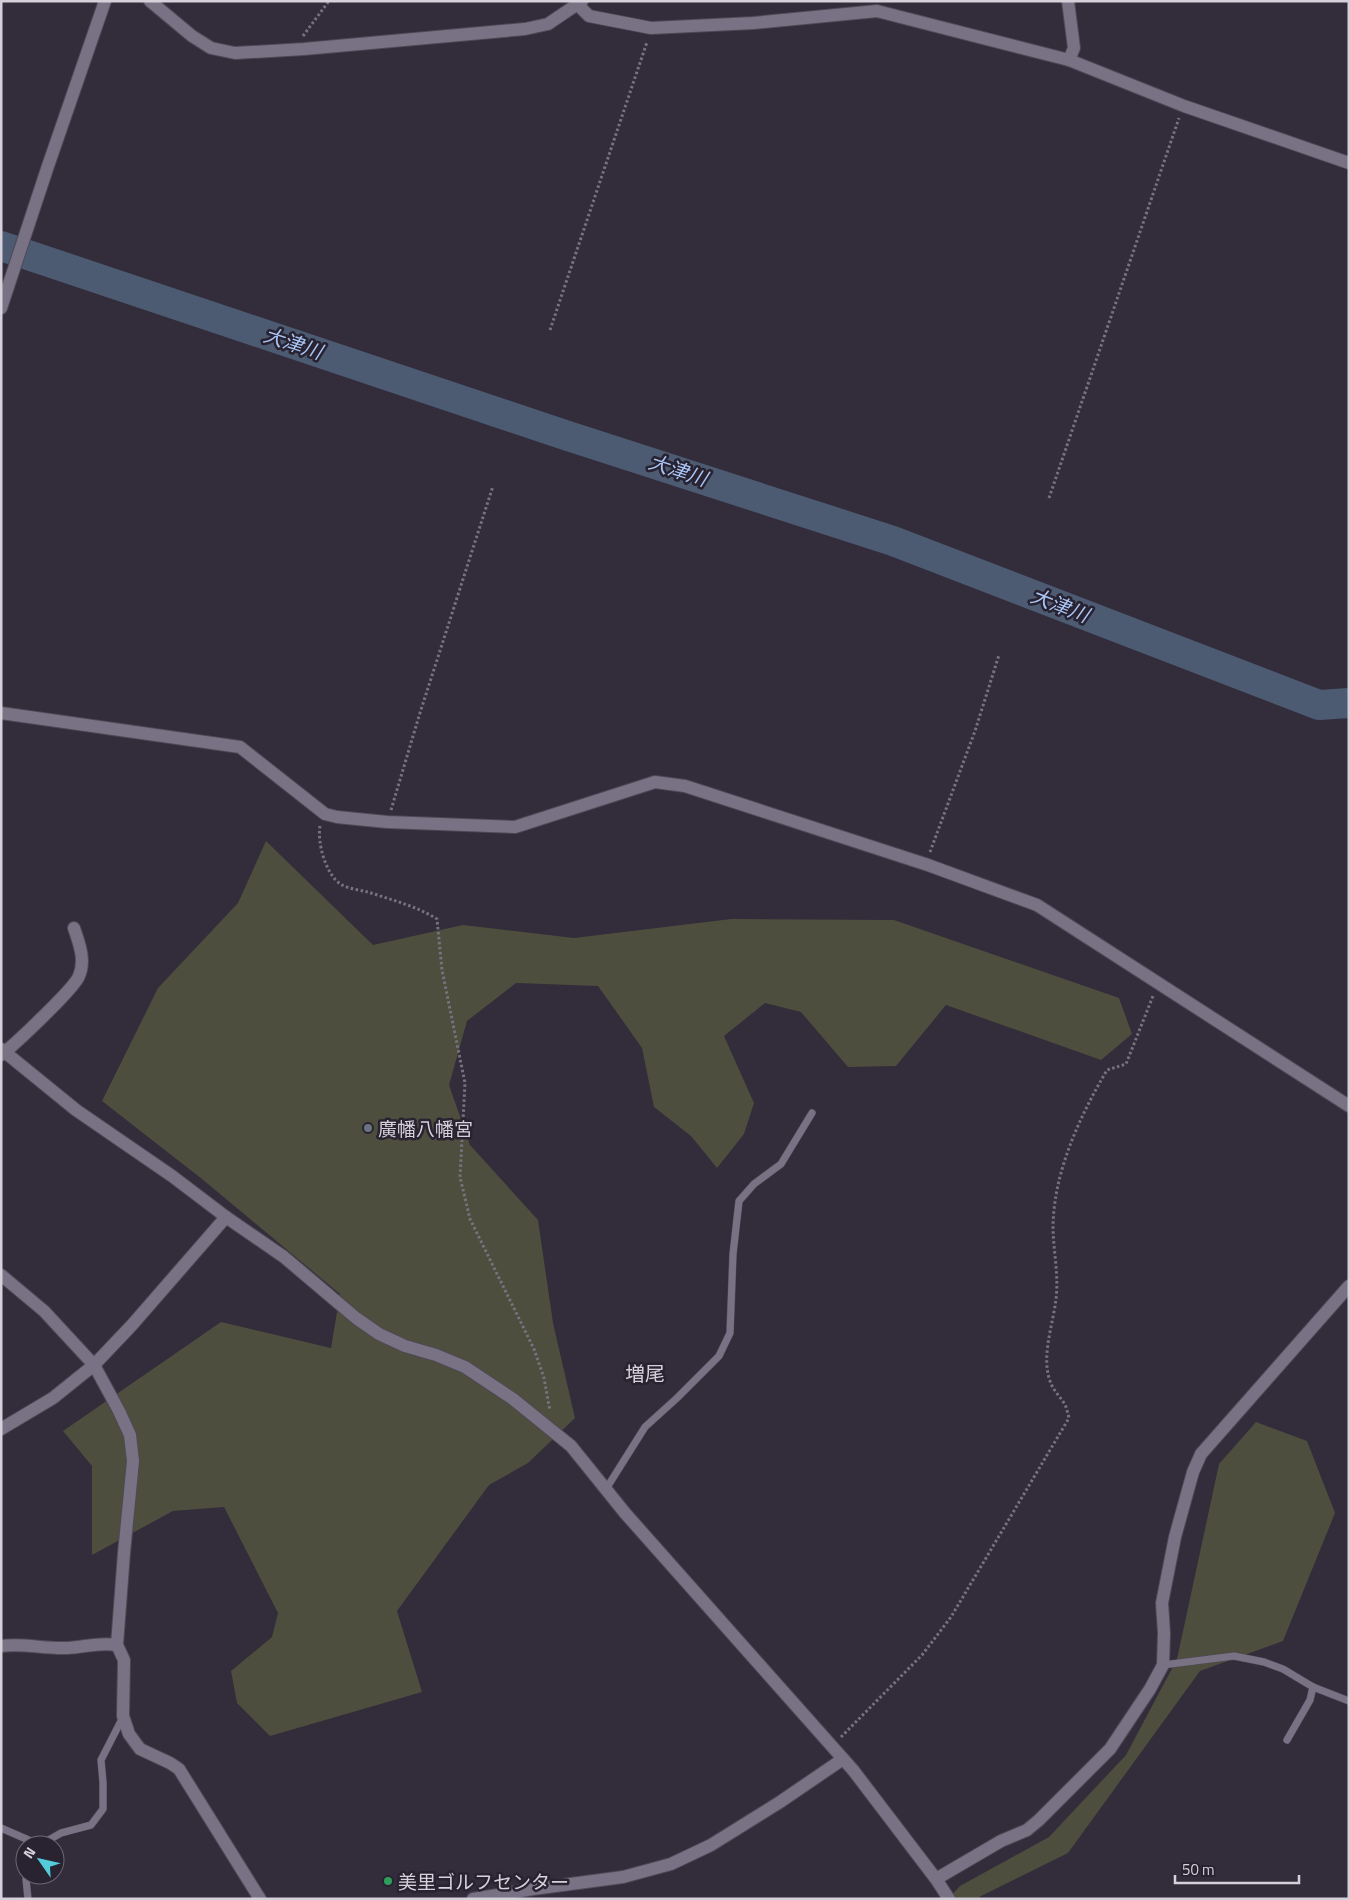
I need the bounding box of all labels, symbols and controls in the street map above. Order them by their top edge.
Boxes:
water label: 大津川 [260,319,328,368]
water label: 大津川 [645,446,713,495]
water label: 大津川 [1026,580,1095,631]
place label: 廣幡八幡宮 [378,1114,473,1143]
marker: 廣幡八幡宮 [362,1122,374,1134]
district label: 増尾 [625,1358,665,1389]
north arrow [15,1835,65,1885]
text: N [17,1843,40,1862]
scale bar [1175,1852,1299,1884]
text: 50 m [1182,1858,1215,1881]
place label: 美里ゴルフセンター [398,1867,569,1896]
marker: 美里ゴルフセンター [382,1875,394,1887]

